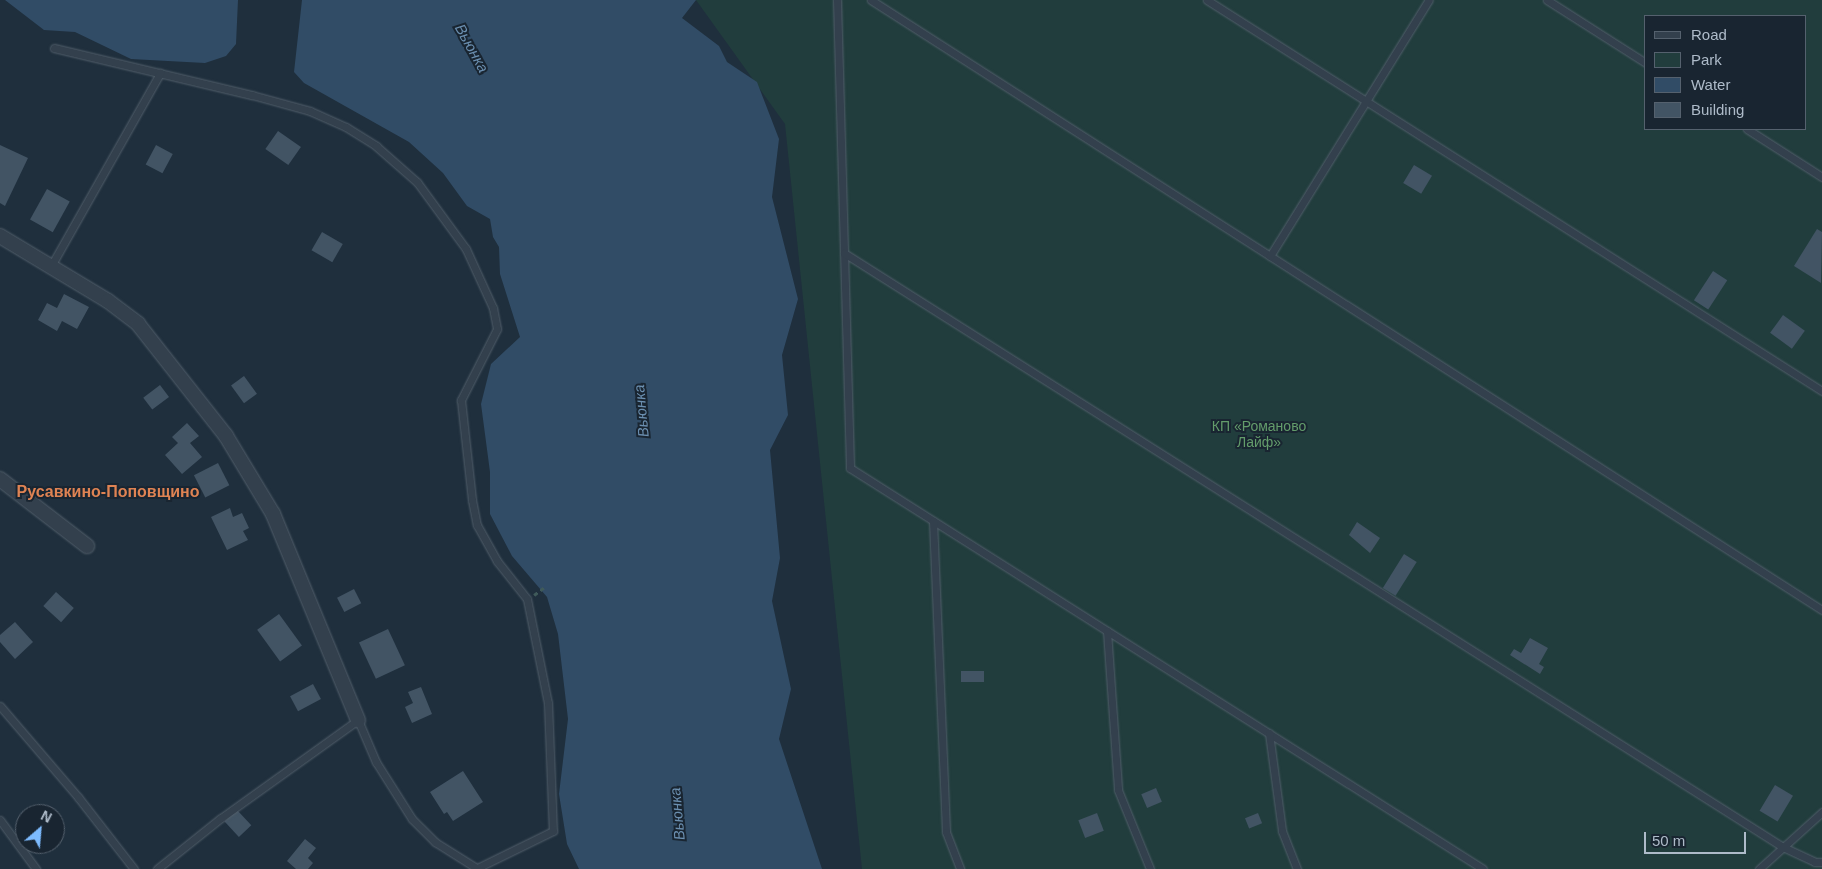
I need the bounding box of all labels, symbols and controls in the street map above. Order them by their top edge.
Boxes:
legend [1644,15,1807,130]
water label: Вьюнка [451,21,493,75]
text: Road [1691,26,1727,43]
text: Park [1691,51,1722,68]
text: Water [1691,76,1730,93]
text: Building [1691,101,1744,118]
water label: Вьюнка [630,384,652,438]
park label: КП «Романово Лайф» [1212,418,1306,451]
district label: Русавкино-Поповщино [17,482,199,502]
water label: Вьюнка [666,787,688,841]
north arrow [15,804,65,854]
text: N [38,807,54,826]
scale bar [1647,822,1750,854]
text: 50 m [1652,832,1685,849]

